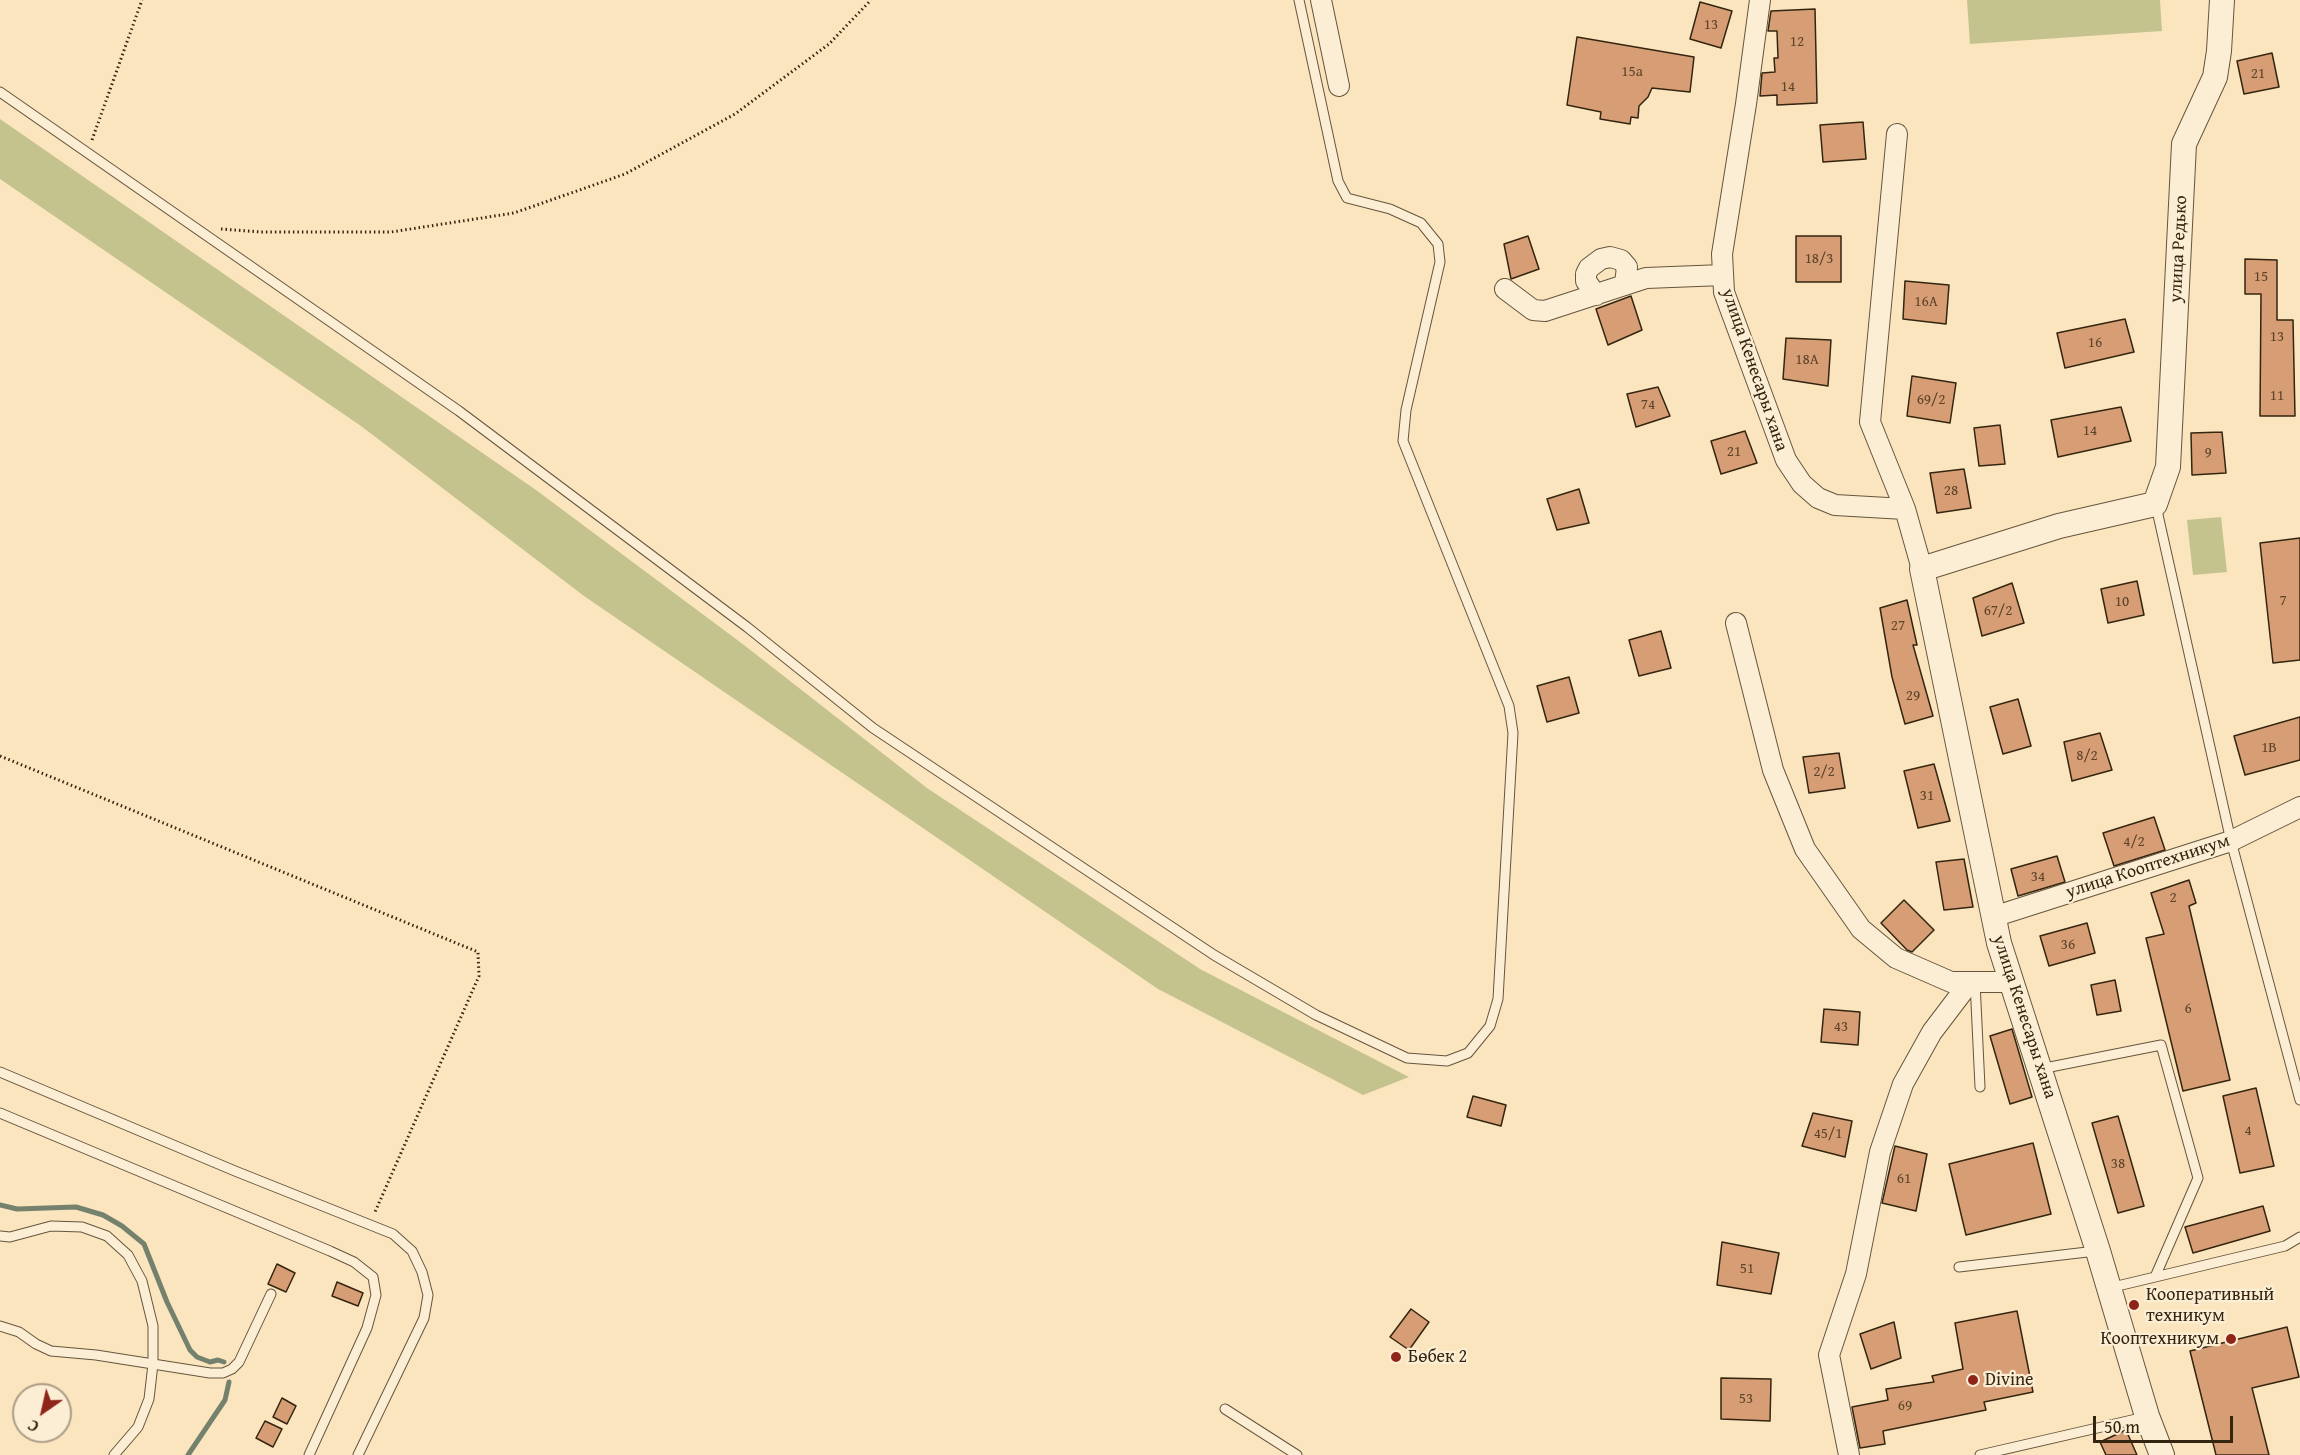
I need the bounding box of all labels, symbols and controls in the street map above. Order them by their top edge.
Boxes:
house number: 13 [1704,16,1718,34]
house number: 12 [1790,33,1804,51]
house number: 15а [1621,63,1643,81]
house number: 21 [2251,65,2265,83]
house number: 14 [1781,78,1795,96]
street label: улица Редько [2165,195,2193,303]
house number: 18/3 [1805,250,1833,268]
house number: 15 [2254,268,2268,286]
street label: улица Кенесары хана [1716,286,1792,454]
house number: 16А [1914,293,1938,311]
house number: 13 [2270,328,2284,346]
house number: 16 [2088,334,2102,352]
house number: 18А [1795,351,1819,369]
house number: 11 [2270,387,2284,405]
house number: 69/2 [1917,391,1945,409]
house number: 74 [1641,396,1655,414]
house number: 14 [2083,422,2097,440]
house number: 21 [1727,443,1741,461]
house number: 9 [2204,444,2212,462]
house number: 28 [1944,482,1958,500]
house number: 7 [2279,592,2287,610]
house number: 10 [2115,593,2129,611]
house number: 67/2 [1984,602,2012,620]
house number: 27 [1891,617,1905,635]
house number: 29 [1906,687,1920,705]
house number: 1В [2261,739,2277,757]
house number: 8/2 [2076,747,2098,765]
house number: 2/2 [1813,763,1835,781]
house number: 31 [1920,787,1934,805]
street label: улица Кооптехникум [2063,830,2233,904]
house number: 4/2 [2123,833,2145,851]
house number: 34 [2031,868,2045,886]
house number: 2 [2169,889,2177,907]
street label: улица Кенесары хана [1987,933,2061,1101]
house number: 36 [2061,936,2075,954]
house number: 6 [2184,1000,2192,1018]
house number: 43 [1834,1018,1848,1036]
house number: 4 [2244,1122,2252,1140]
house number: 45/1 [1814,1125,1842,1143]
house number: 38 [2111,1155,2125,1173]
house number: 61 [1897,1170,1911,1188]
house number: 51 [1740,1260,1754,1278]
place label: Кооперативный техникум [2146,1284,2274,1326]
marker: Кооперативный техникум [2127,1298,2141,1312]
place label: Кооптехникум [2101,1328,2219,1350]
marker: Кооптехникум [2224,1332,2238,1346]
place label: Бөбек 2 [1408,1346,1467,1368]
marker: Бөбек 2 [1389,1350,1403,1364]
place label: Divine [1985,1369,2034,1391]
marker: Divine [1966,1373,1980,1387]
north arrow [12,1383,72,1443]
house number: 53 [1739,1390,1753,1408]
house number: 69 [1898,1397,1912,1415]
scale bar [2096,1404,2236,1442]
text: 50 m [2104,1413,2140,1440]
text: С [23,1414,44,1439]

